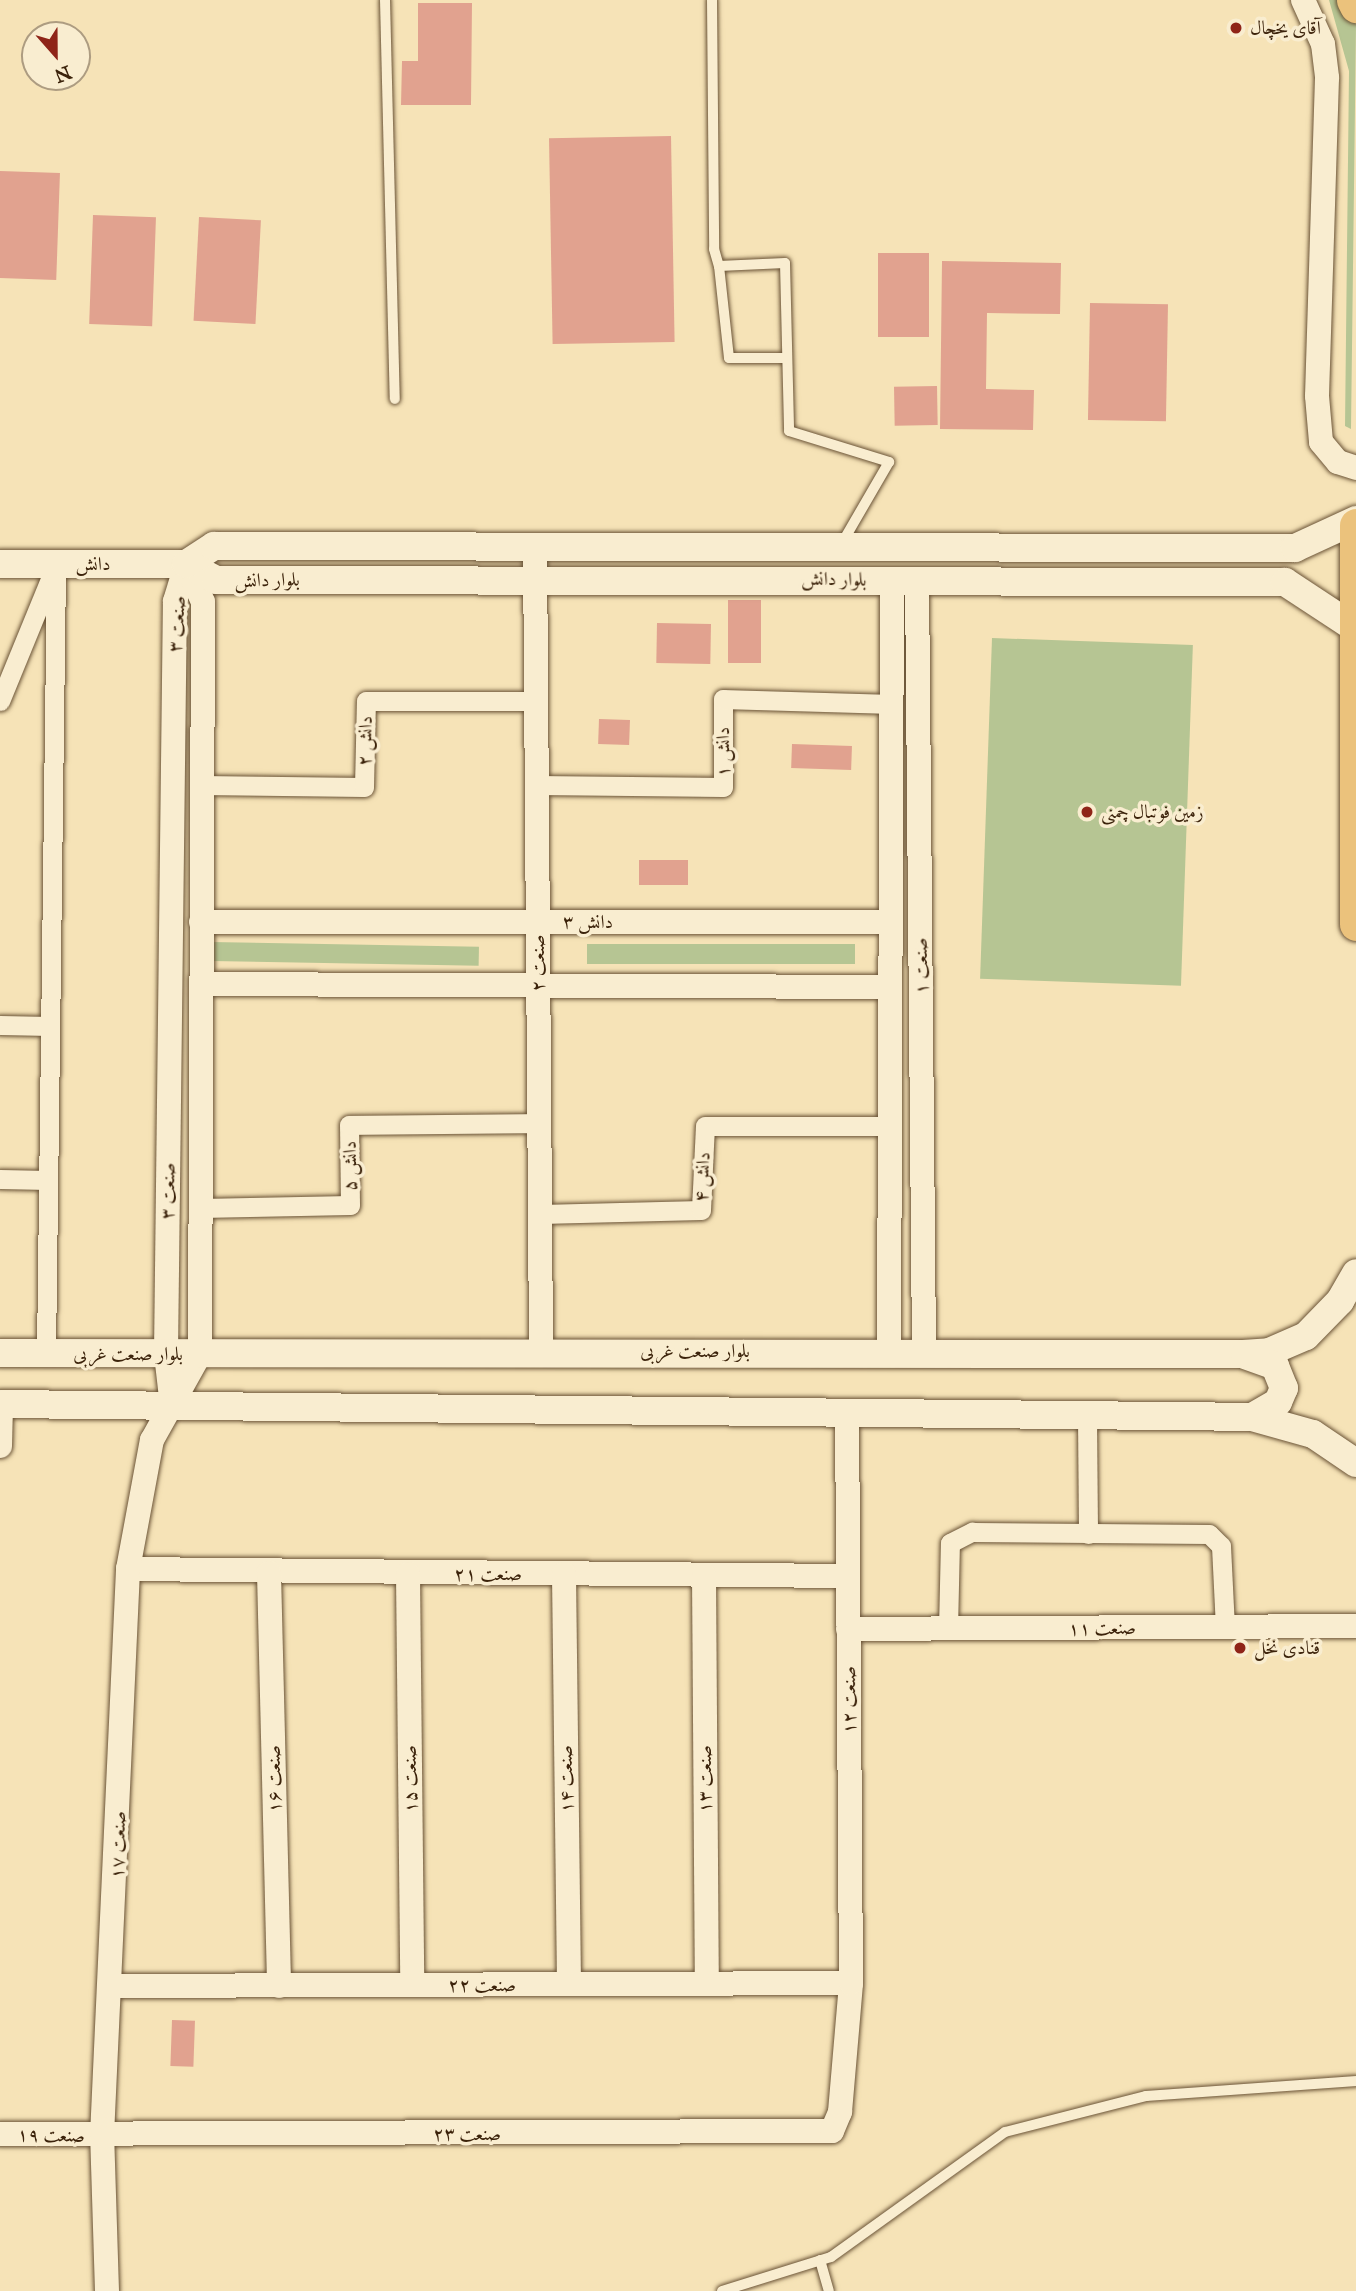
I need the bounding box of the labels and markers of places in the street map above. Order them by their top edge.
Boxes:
place label: آقای یخچال [1250,17,1321,39]
marker: آقای یخچال [1228,20,1244,36]
place label: زمین فوتبال چمنی [1101,801,1204,823]
marker: زمین فوتبال چمنی [1079,804,1095,820]
place label: قنادی نخل [1254,1637,1320,1659]
marker: قنادی نخل [1232,1640,1248,1656]

